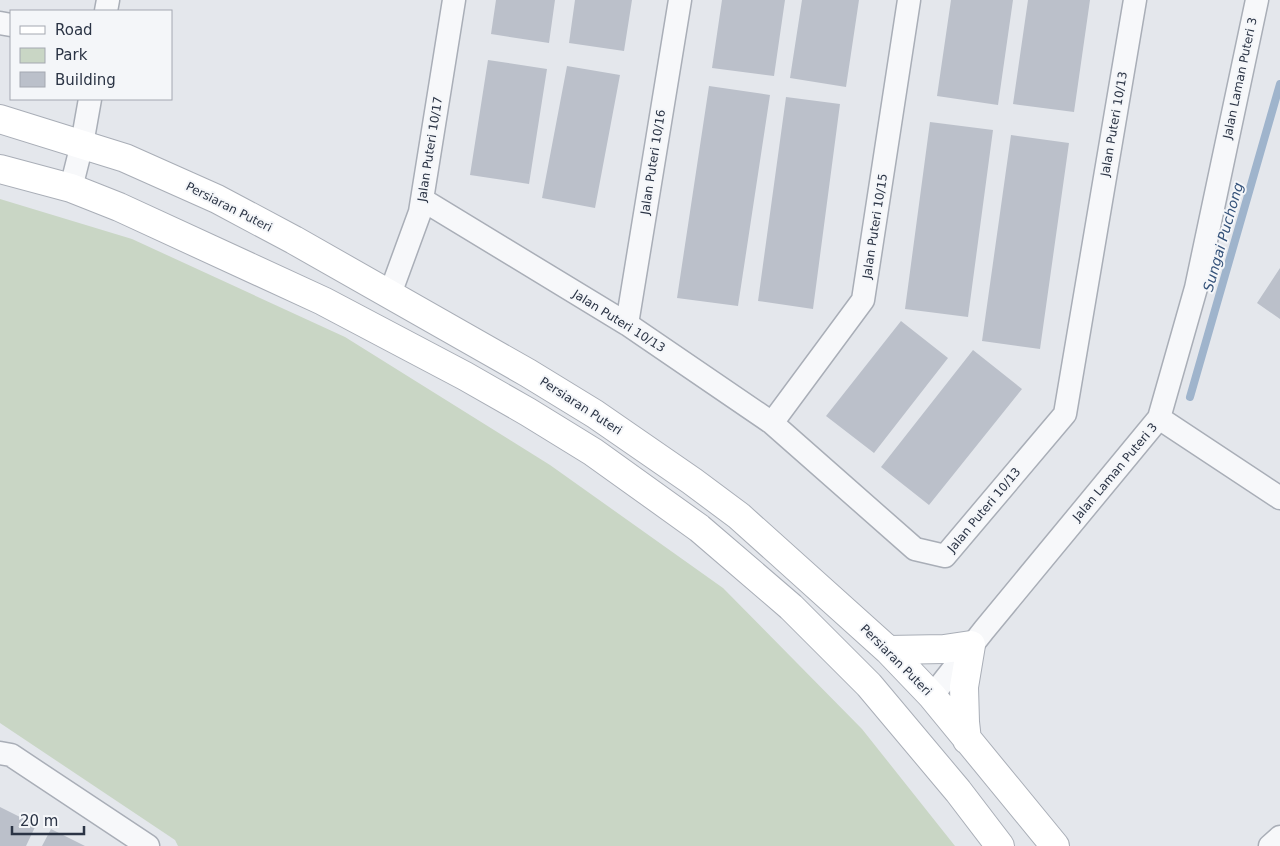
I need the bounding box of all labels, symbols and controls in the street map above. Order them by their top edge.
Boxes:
legend [10,10,172,100]
street label: Jalan Laman Puteri 3 [1220,16,1260,141]
text: Road [55,21,93,39]
text: Park [55,46,88,64]
street label: Jalan Puteri 10/13 [1098,70,1130,179]
text: Building [55,71,116,89]
street label: Jalan Puteri 10/17 [415,95,445,204]
street label: Jalan Puteri 10/16 [638,108,668,217]
street label: Jalan Puteri 10/15 [860,172,890,281]
street label: Persiaran Puteri [184,179,274,235]
water label: Sungai Puchong [1200,181,1246,293]
street label: Jalan Puteri 10/13 [569,286,668,355]
street label: Persiaran Puteri [537,374,625,438]
street label: Jalan Laman Puteri 3 [1069,420,1160,525]
street label: Jalan Puteri 10/13 [944,465,1024,556]
street label: Persiaran Puteri [858,622,934,698]
scale bar [12,804,85,836]
text: 20 m [20,812,58,830]

